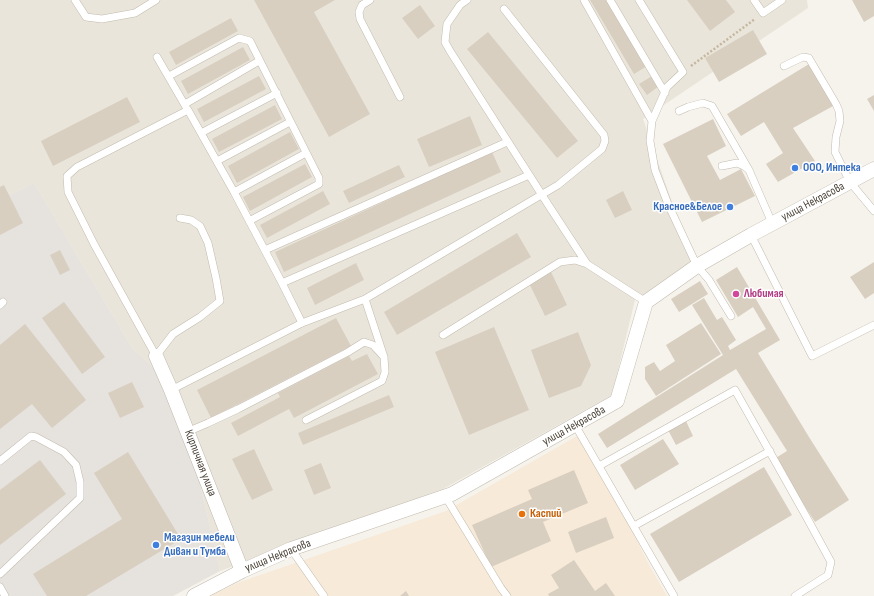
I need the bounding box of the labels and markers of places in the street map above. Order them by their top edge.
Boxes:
place label: ООО, Интека [803,161,861,175]
marker: ООО, Интека [790,163,800,173]
place label: Красное&Белое [653,200,722,214]
marker: Красное&Белое [725,202,735,212]
place label: Любимая [744,287,784,301]
marker: Любимая [731,289,741,299]
place label: Каспий [530,507,562,521]
marker: Каспий [517,509,527,519]
place label: Магазин мебели Диван и Тумба [164,531,235,559]
marker: Магазин мебели Диван и Тумба [151,540,161,550]

